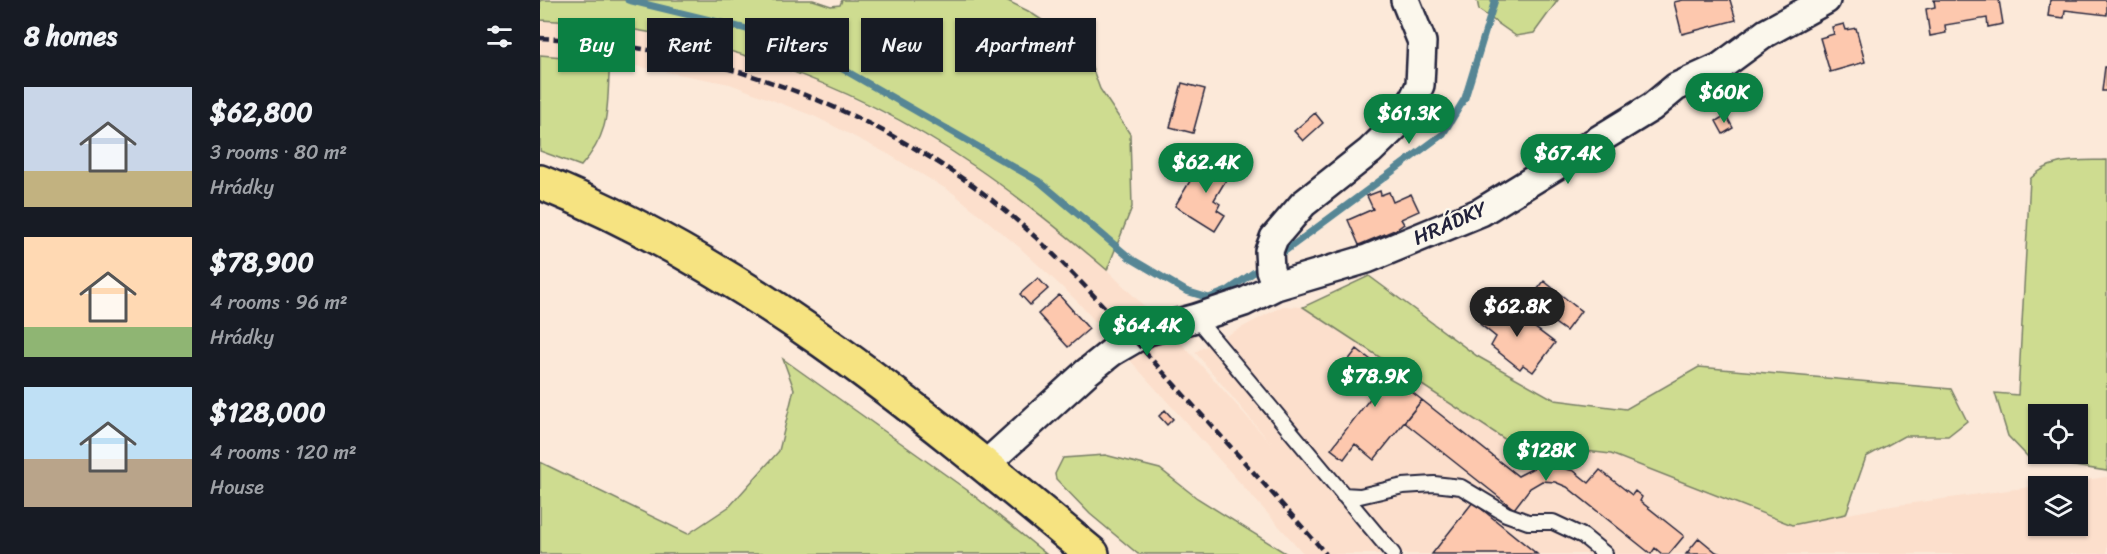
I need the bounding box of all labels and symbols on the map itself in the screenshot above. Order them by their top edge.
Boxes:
pin: $60K [1688,73,1760,124]
pin: $61.3K [1360,94,1458,145]
pin: $67.4K [1519,134,1617,185]
pin: $62.4K [1157,143,1255,194]
street label: HRÁDKY [1406,189,1495,256]
pin: $62.8K [1468,287,1566,338]
pin: $64.4K [1098,306,1196,357]
pin: $78.9K [1326,357,1424,408]
pin: $128K [1504,431,1588,482]

